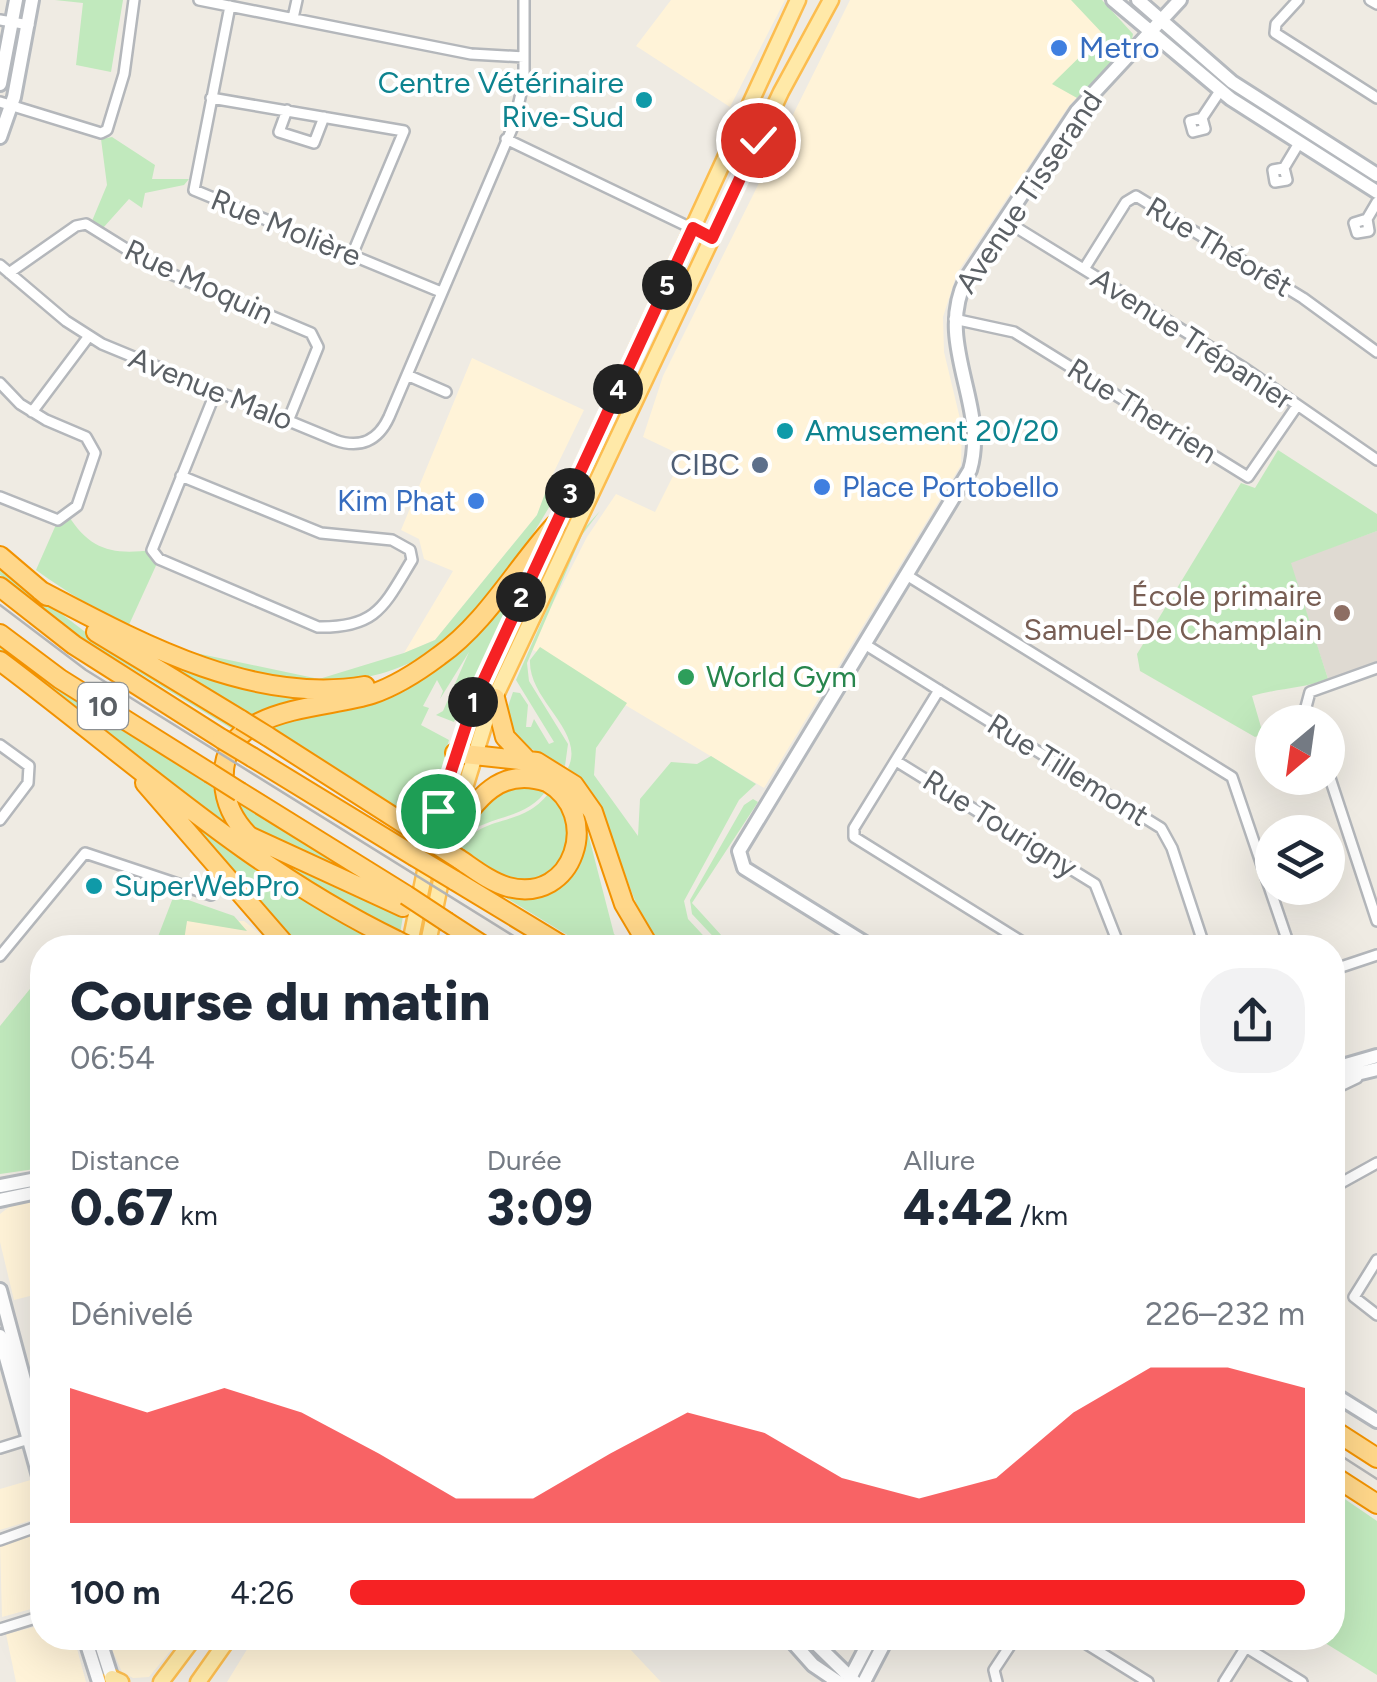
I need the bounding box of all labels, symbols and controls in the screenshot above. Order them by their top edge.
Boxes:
place label: Metro [1079,29,1160,66]
marker: Metro [1048,37,1070,59]
place label: Centre Vétérinaire Rive-Sud [378,64,624,135]
street label: Avenue Tisserand [947,83,1110,300]
marker: Centre Vétérinaire Rive-Sud [633,89,655,111]
pin [716,98,801,183]
icon: check [731,113,786,168]
street label: Rue Molière [206,181,367,274]
street label: Rue Théorêt [1139,188,1299,305]
street label: Rue Moquin [119,231,279,332]
street label: Avenue Trépanier [1084,259,1300,418]
pin: 5 [642,260,692,310]
text: 5 [659,268,675,302]
street label: Avenue Malo [124,339,299,438]
street label: Rue Therrien [1061,350,1224,471]
pin: 4 [593,364,643,414]
text: 4 [609,372,627,406]
place label: Amusement 20/20 [805,412,1059,449]
marker: Amusement 20/20 [774,420,796,442]
place label: CIBC [670,446,740,483]
marker: CIBC [749,454,771,476]
pin: 3 [545,468,595,518]
place label: Place Portobello [842,468,1059,505]
text: 3 [562,476,578,510]
marker: Place Portobello [811,476,833,498]
place label: Kim Phat [337,482,456,519]
marker: Kim Phat [465,490,487,512]
pin: 2 [496,572,546,622]
place label: École primaire Samuel-De Champlain [1024,577,1322,648]
text: 2 [513,580,529,614]
marker: École primaire Samuel-De Champlain [1331,602,1353,624]
place label: World Gym [706,658,857,695]
marker: World Gym [675,666,697,688]
pin: 1 [448,677,498,727]
road number: 10 [78,683,128,729]
text: 1 [467,685,479,719]
street label: Rue Tillemont [981,705,1156,834]
north arrow [1255,705,1345,795]
map controls [1255,705,1345,905]
street label: Rue Tourigny [916,761,1085,886]
pin [396,769,481,854]
icon: arrive [411,784,466,839]
button: layers [1255,815,1345,905]
place label: SuperWebPro [114,867,300,904]
marker: SuperWebPro [83,875,105,897]
text: Course du matin [70,968,490,1034]
button: share [1200,968,1305,1073]
text: 06:54 [70,1039,155,1077]
text: Distance [70,1143,180,1177]
text: Durée [487,1143,562,1177]
text: Allure [903,1143,975,1177]
text: 0.67 [70,1177,173,1238]
text: 3:09 [487,1177,593,1238]
text: 4:42 [903,1177,1013,1238]
text: km [173,1198,218,1232]
text: /km [1013,1198,1068,1232]
text: Dénivelé [70,1295,193,1333]
text: 226–232 m [1145,1295,1305,1333]
text: 100 m [70,1574,161,1612]
text: 4:26 [230,1574,294,1612]

